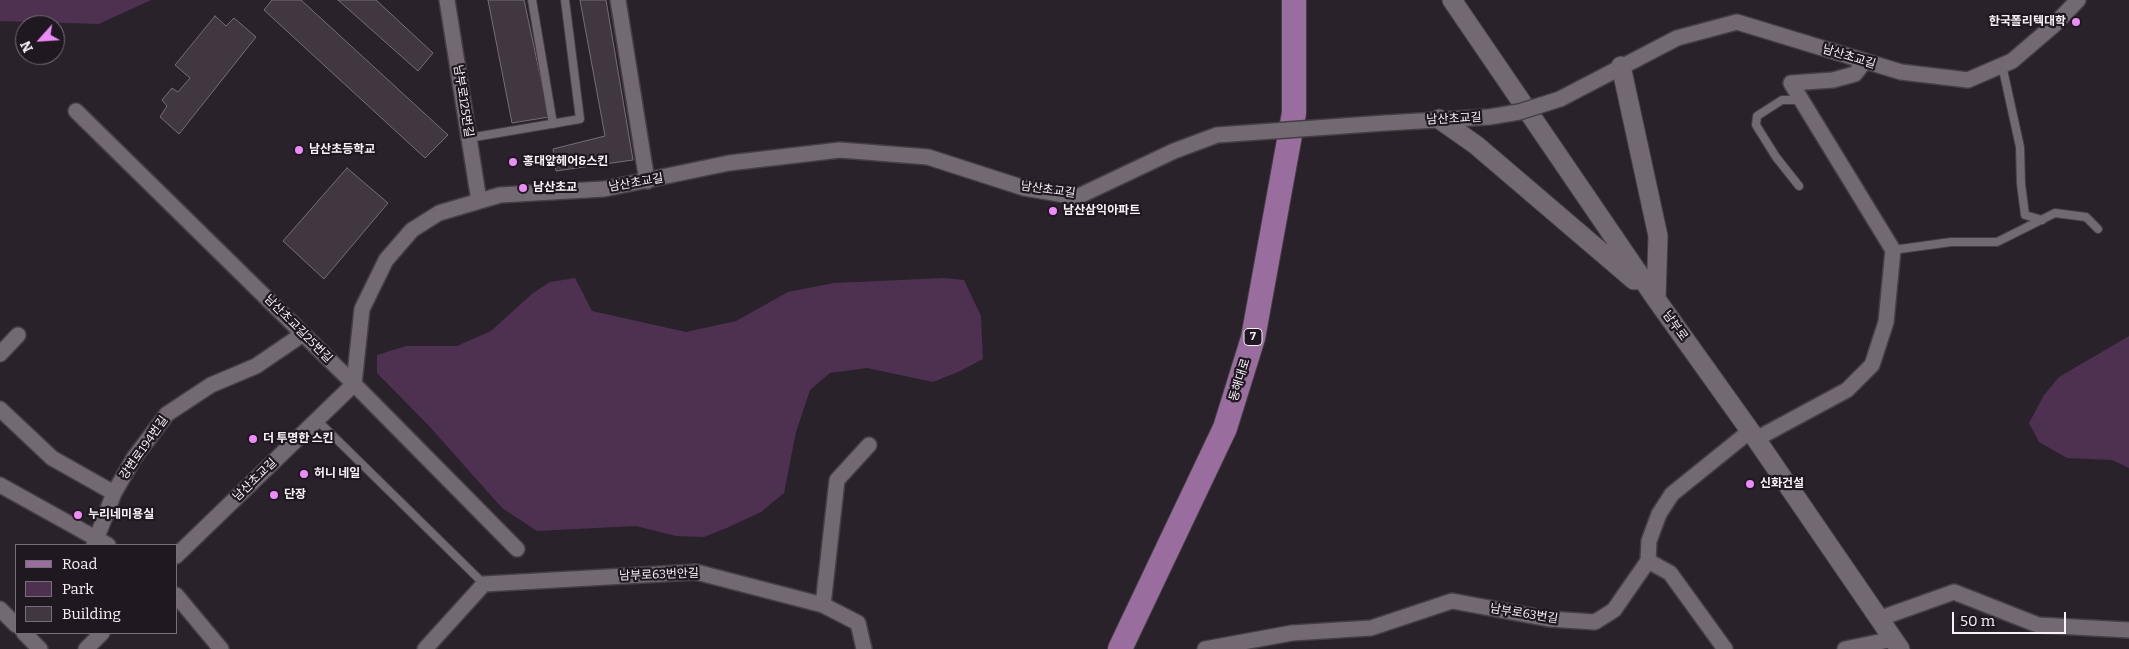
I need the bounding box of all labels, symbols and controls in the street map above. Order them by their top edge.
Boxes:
north arrow [15,15,65,65]
place label: 한국폴리텍대학 [1989,15,2066,29]
marker: 한국폴리텍대학 [2070,16,2082,28]
text: N [17,38,37,55]
street label: 남산초교길 [1821,42,1877,72]
street label: 남부로125번길 [450,64,476,138]
street label: 남산초교길 [1426,110,1482,128]
place label: 남산초등학교 [309,143,375,157]
marker: 남산초등학교 [293,144,305,156]
place label: 홍대앞헤어&스킨 [523,155,608,169]
marker: 홍대앞헤어&스킨 [507,156,519,168]
street label: 남산초교길 [608,171,664,195]
street label: 남산초교길 [1020,179,1076,201]
place label: 남산초교 [533,181,577,195]
marker: 남산초교 [517,182,529,194]
place label: 남산삼익아파트 [1063,204,1140,218]
marker: 남산삼익아파트 [1047,205,1059,217]
street label: 남산초교길25번길 [261,292,335,366]
street label: 남부로 [1659,308,1691,344]
road number: 7 [1244,328,1262,346]
street label: 동해대로 [1227,357,1253,403]
street label: 강변로194번길 [117,414,171,482]
place label: 더 투명한 스킨 [263,432,334,446]
marker: 더 투명한 스킨 [247,433,259,445]
street label: 남산초교길 [230,456,280,504]
place label: 허니 네일 [314,467,360,481]
marker: 허니 네일 [298,468,310,480]
place label: 신화건설 [1760,477,1804,491]
marker: 신화건설 [1744,478,1756,490]
place label: 단장 [284,488,306,502]
marker: 단장 [268,489,280,501]
place label: 누리네미용실 [88,508,154,522]
marker: 누리네미용실 [72,509,84,521]
legend [15,544,178,634]
text: Road [62,555,97,573]
street label: 남부로63번안길 [619,566,699,584]
text: Park [62,580,94,598]
street label: 남부로63번길 [1489,601,1559,627]
scale bar [1954,602,2068,634]
text: Building [62,605,121,623]
text: 50 m [1960,612,1995,630]

